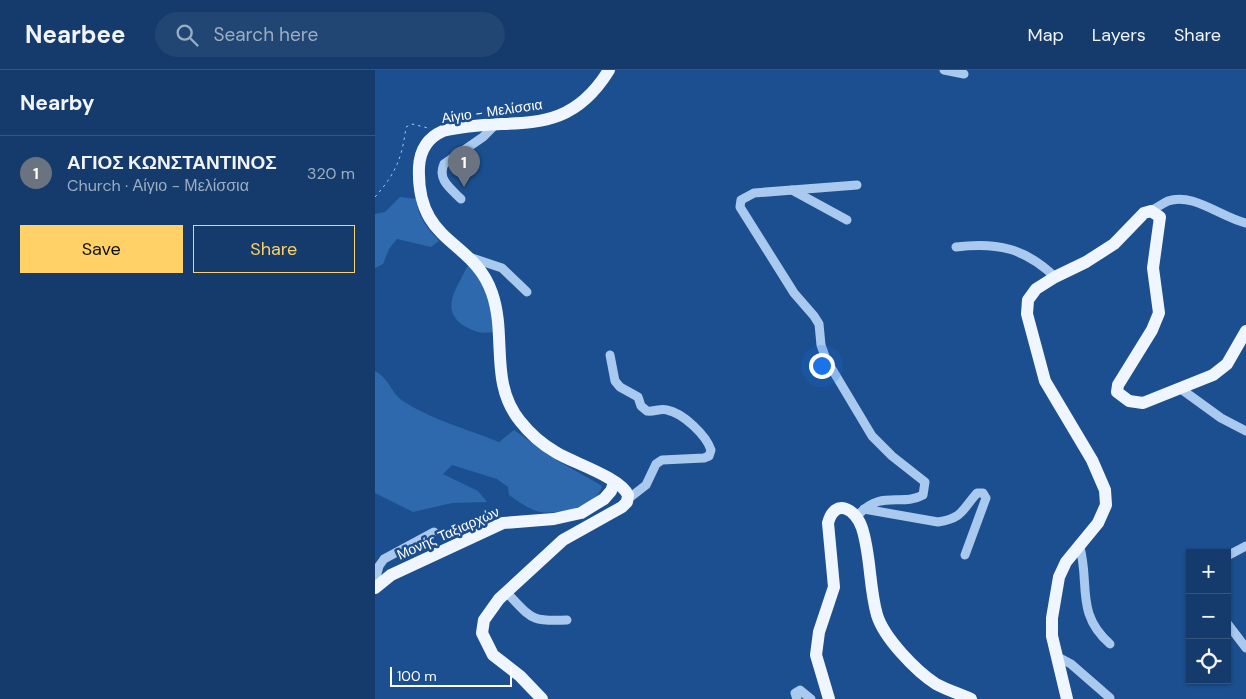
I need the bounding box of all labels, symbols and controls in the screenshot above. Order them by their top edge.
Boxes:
search box [155,12,505,57]
text: Nearbee [25,19,125,50]
icon: search [173,21,201,49]
text: Search here [213,22,318,47]
text: Map [1028,23,1064,47]
text: Layers [1092,23,1146,47]
text: Share [1174,23,1221,47]
text: Nearby [20,89,94,117]
street label: Αίγιο - Μελίσσια [440,95,544,127]
pin: 1 [448,146,480,187]
text: ΑΓΙΟΣ ΚΩΝΣΤΑΝΤΙΝΟΣ [67,150,277,175]
text: 1 [33,163,39,184]
text: 320 m [307,163,355,184]
text: Church · Αίγιο - Μελίσσια [67,175,249,196]
button: Save [20,225,183,273]
button: Share [193,225,355,273]
your location [809,353,835,379]
street label: Μονής Ταξιαρχών [394,502,502,564]
map controls [1186,549,1231,684]
button: + [1186,549,1231,594]
button: − [1186,594,1231,639]
button: locate [1186,639,1231,684]
scale bar [390,664,513,687]
text: 100 m [397,667,437,685]

